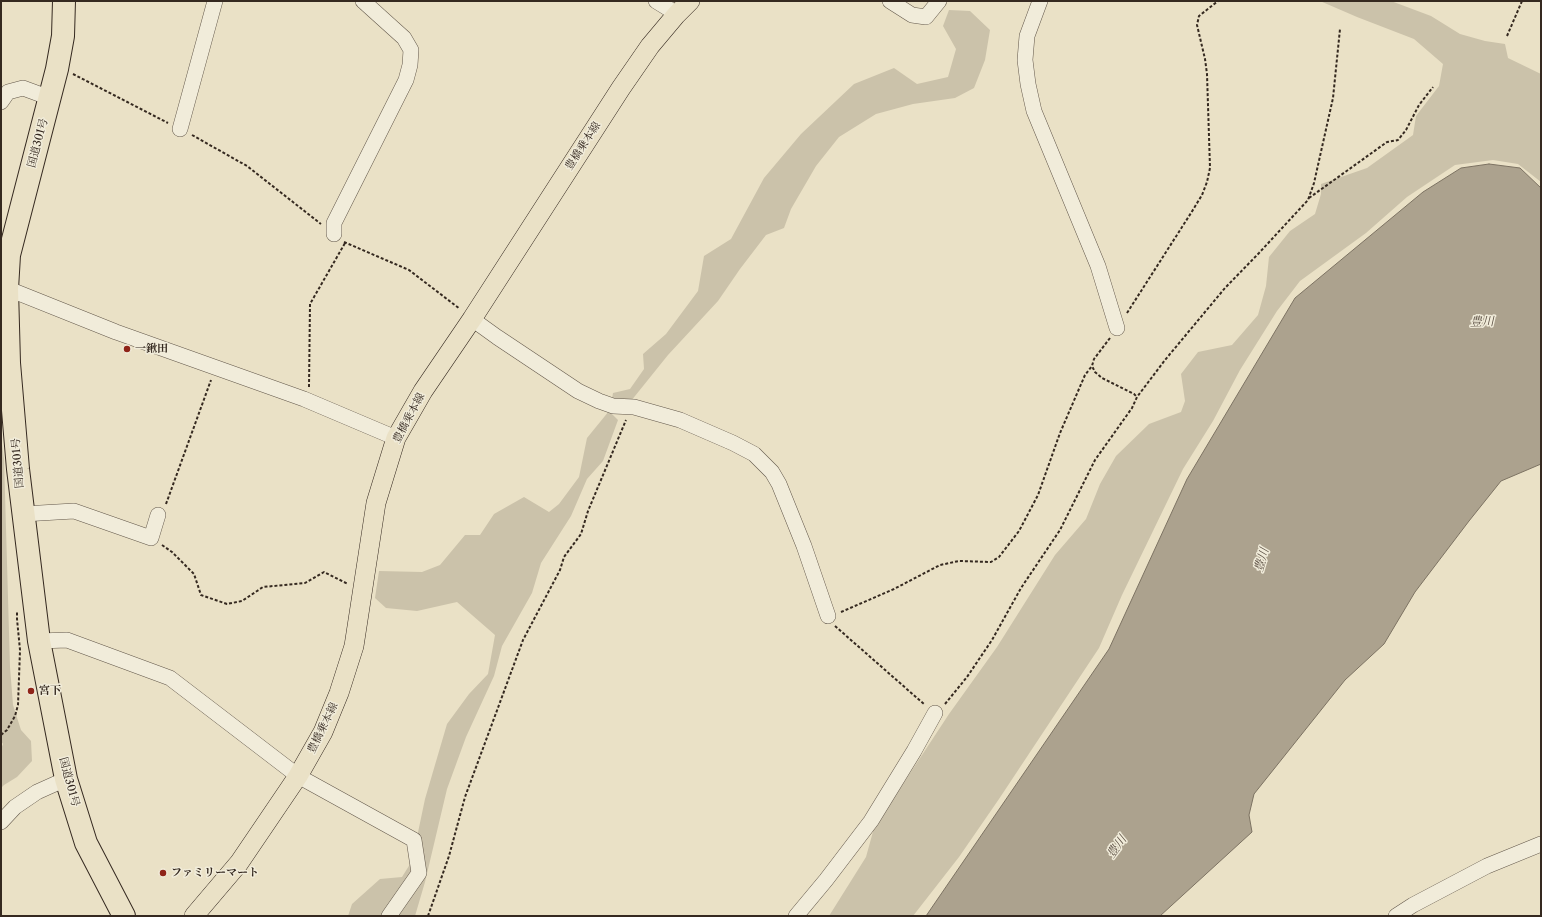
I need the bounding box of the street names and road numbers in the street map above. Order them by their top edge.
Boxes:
street label: 国道301号 [25,117,51,169]
street label: 豊橋乗本線 [562,119,604,173]
street label: 豊橋乗本線 [390,391,428,445]
street label: 国道301号 [9,437,27,489]
street label: 豊橋乗本線 [305,700,341,756]
street label: 国道301号 [56,756,82,808]

